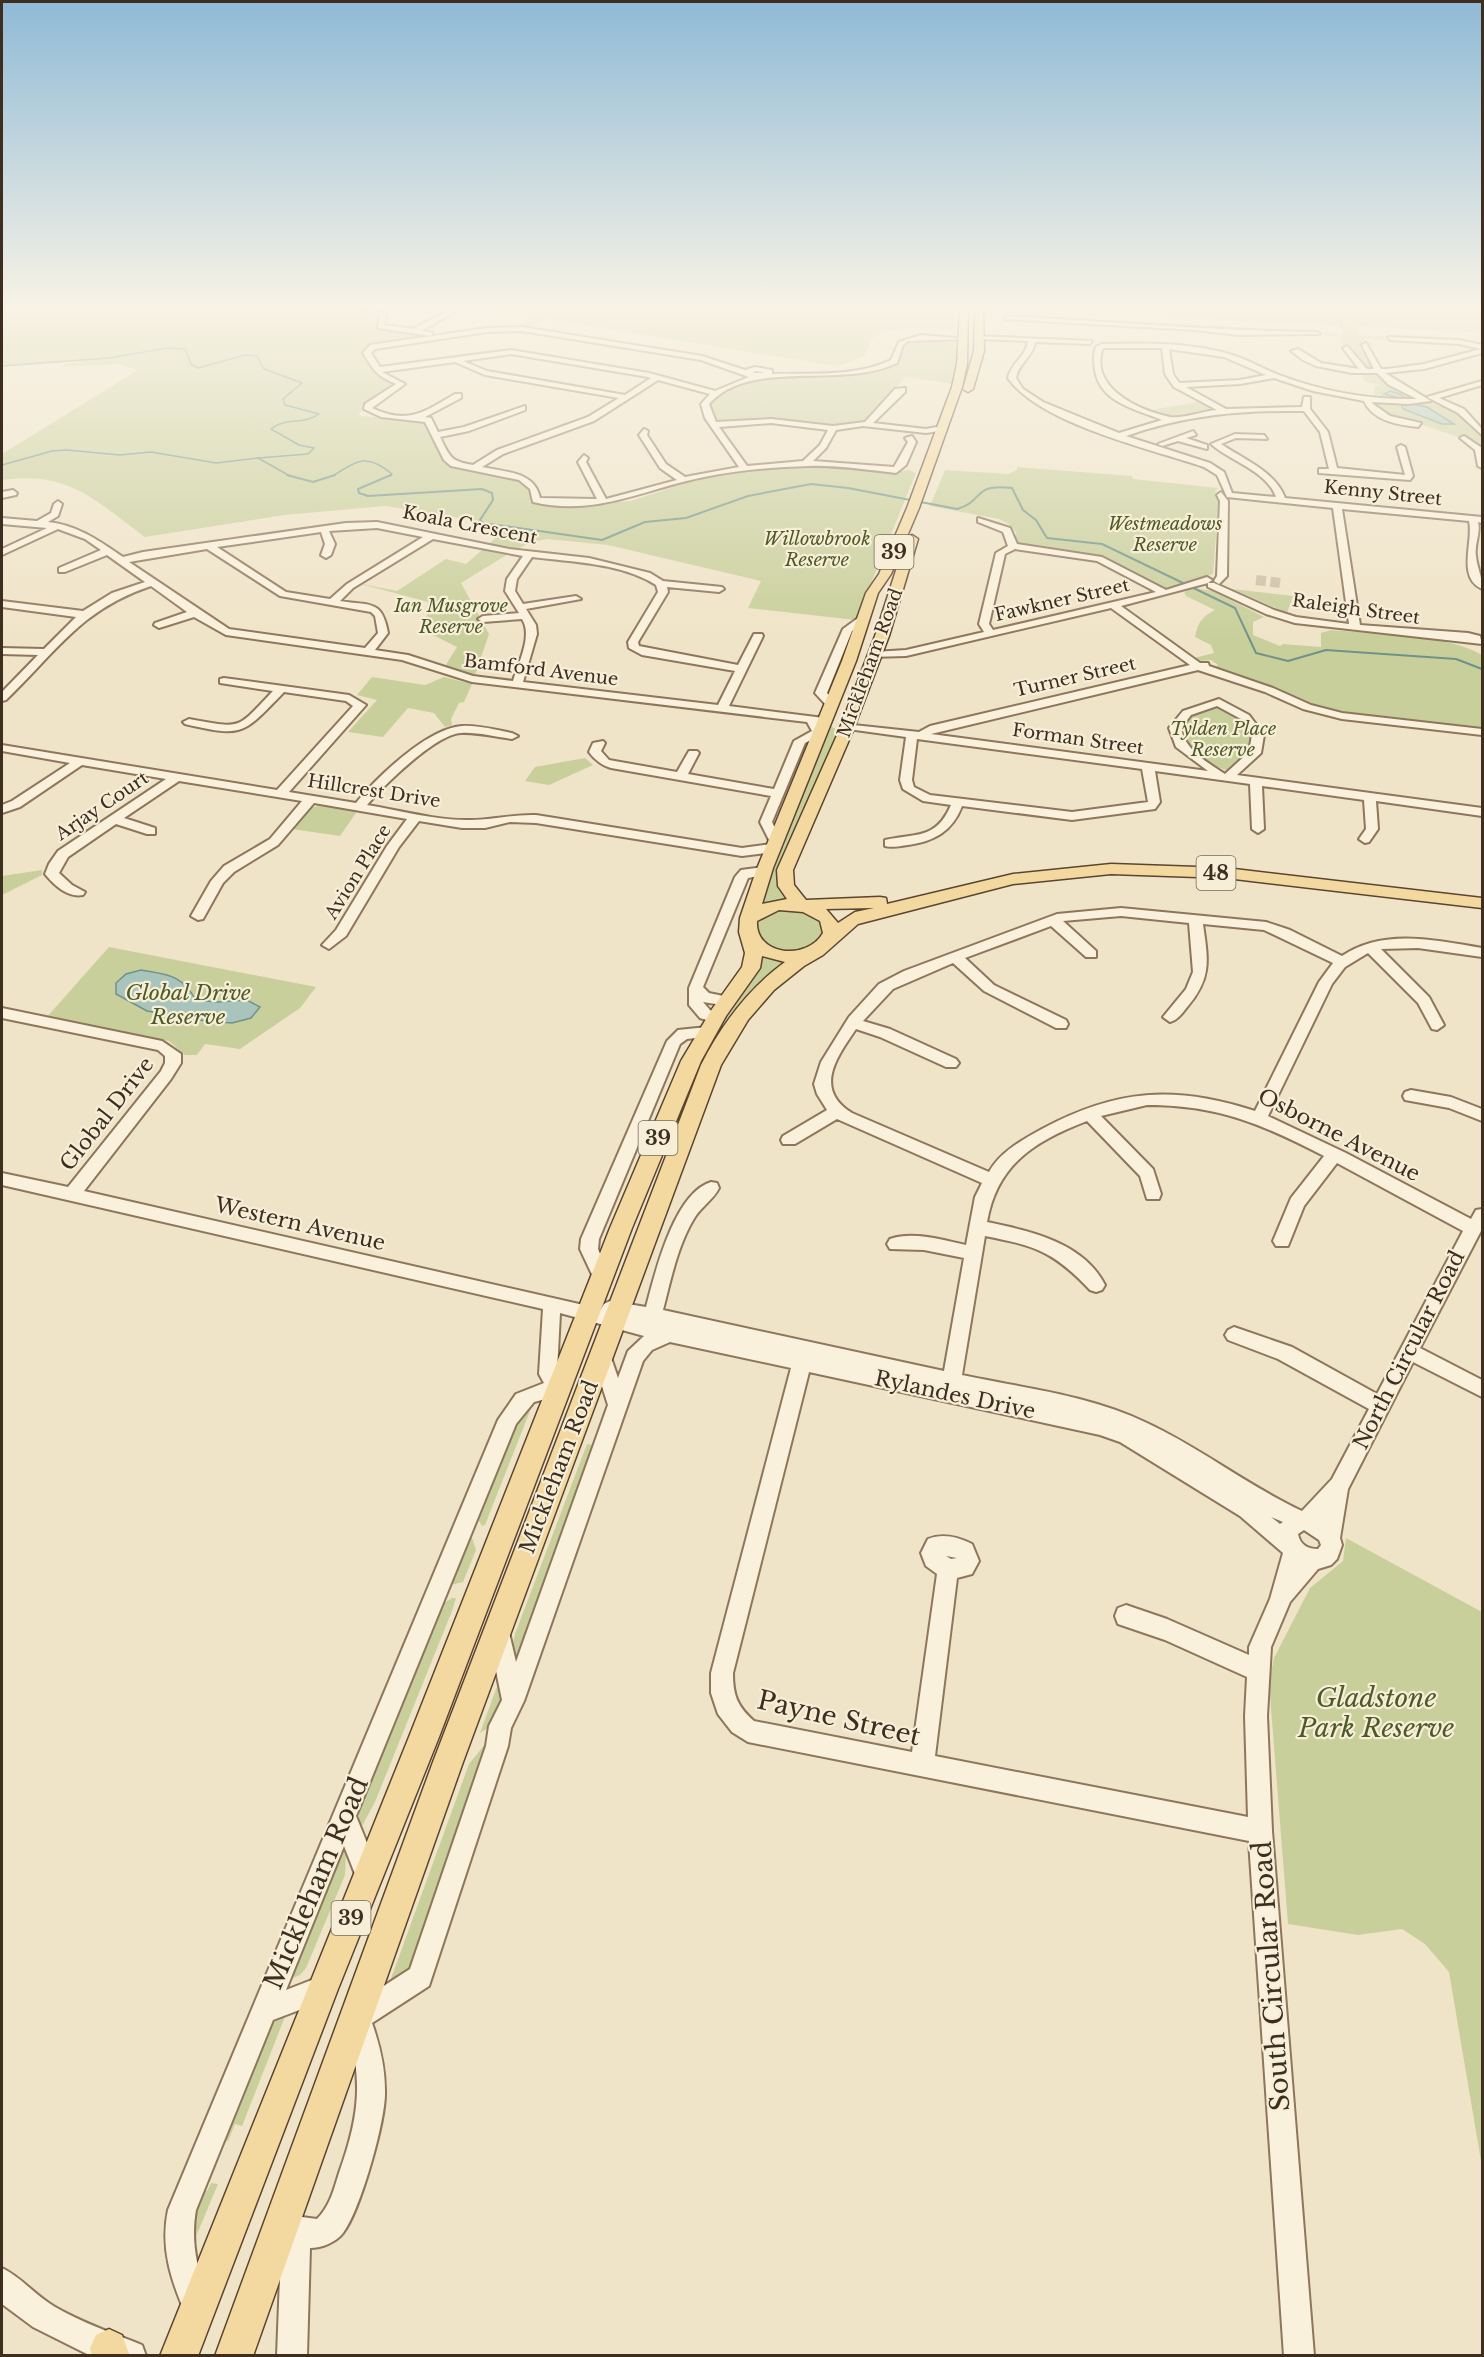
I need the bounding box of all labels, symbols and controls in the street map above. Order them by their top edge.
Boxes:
street label: Kenny Street [1323,476,1443,510]
street label: Koala Crescent [401,501,539,549]
park label: Westmeadows Reserve [1108,513,1223,556]
park label: Willowbrook Reserve [764,528,870,571]
road number: 39 [874,535,914,569]
street label: Fawkner Street [993,574,1132,626]
street label: Mickleham Road [833,585,907,741]
street label: Raleigh Street [1291,589,1422,629]
park label: Ian Musgrove Reserve [393,595,508,638]
street label: Bamford Avenue [462,650,620,690]
street label: Turner Street [1012,652,1138,702]
park label: Tylden Place Reserve [1170,718,1276,761]
street label: Forman Street [1011,719,1145,759]
street label: Arjay Court [51,767,153,846]
street label: Hillcrest Drive [306,770,442,812]
street label: Avion Place [320,821,396,924]
road number: 48 [1196,856,1236,890]
park label: Global Drive Reserve [125,980,251,1030]
street label: Global Drive [55,1052,159,1176]
street label: Osborne Avenue [1254,1083,1424,1187]
road number: 39 [638,1121,678,1155]
street label: Western Avenue [211,1192,388,1256]
street label: North Circular Road [1348,1246,1470,1454]
street label: Rylandes Drive [872,1365,1038,1425]
street label: Mickleham Road [514,1377,604,1557]
park label: Gladstone Park Reserve [1297,1682,1454,1744]
street label: Payne Street [754,1684,924,1752]
street label: Mickleham Road [257,1772,375,1994]
street label: South Circular Road [1246,1840,1296,2112]
road number: 39 [332,1901,370,1935]

